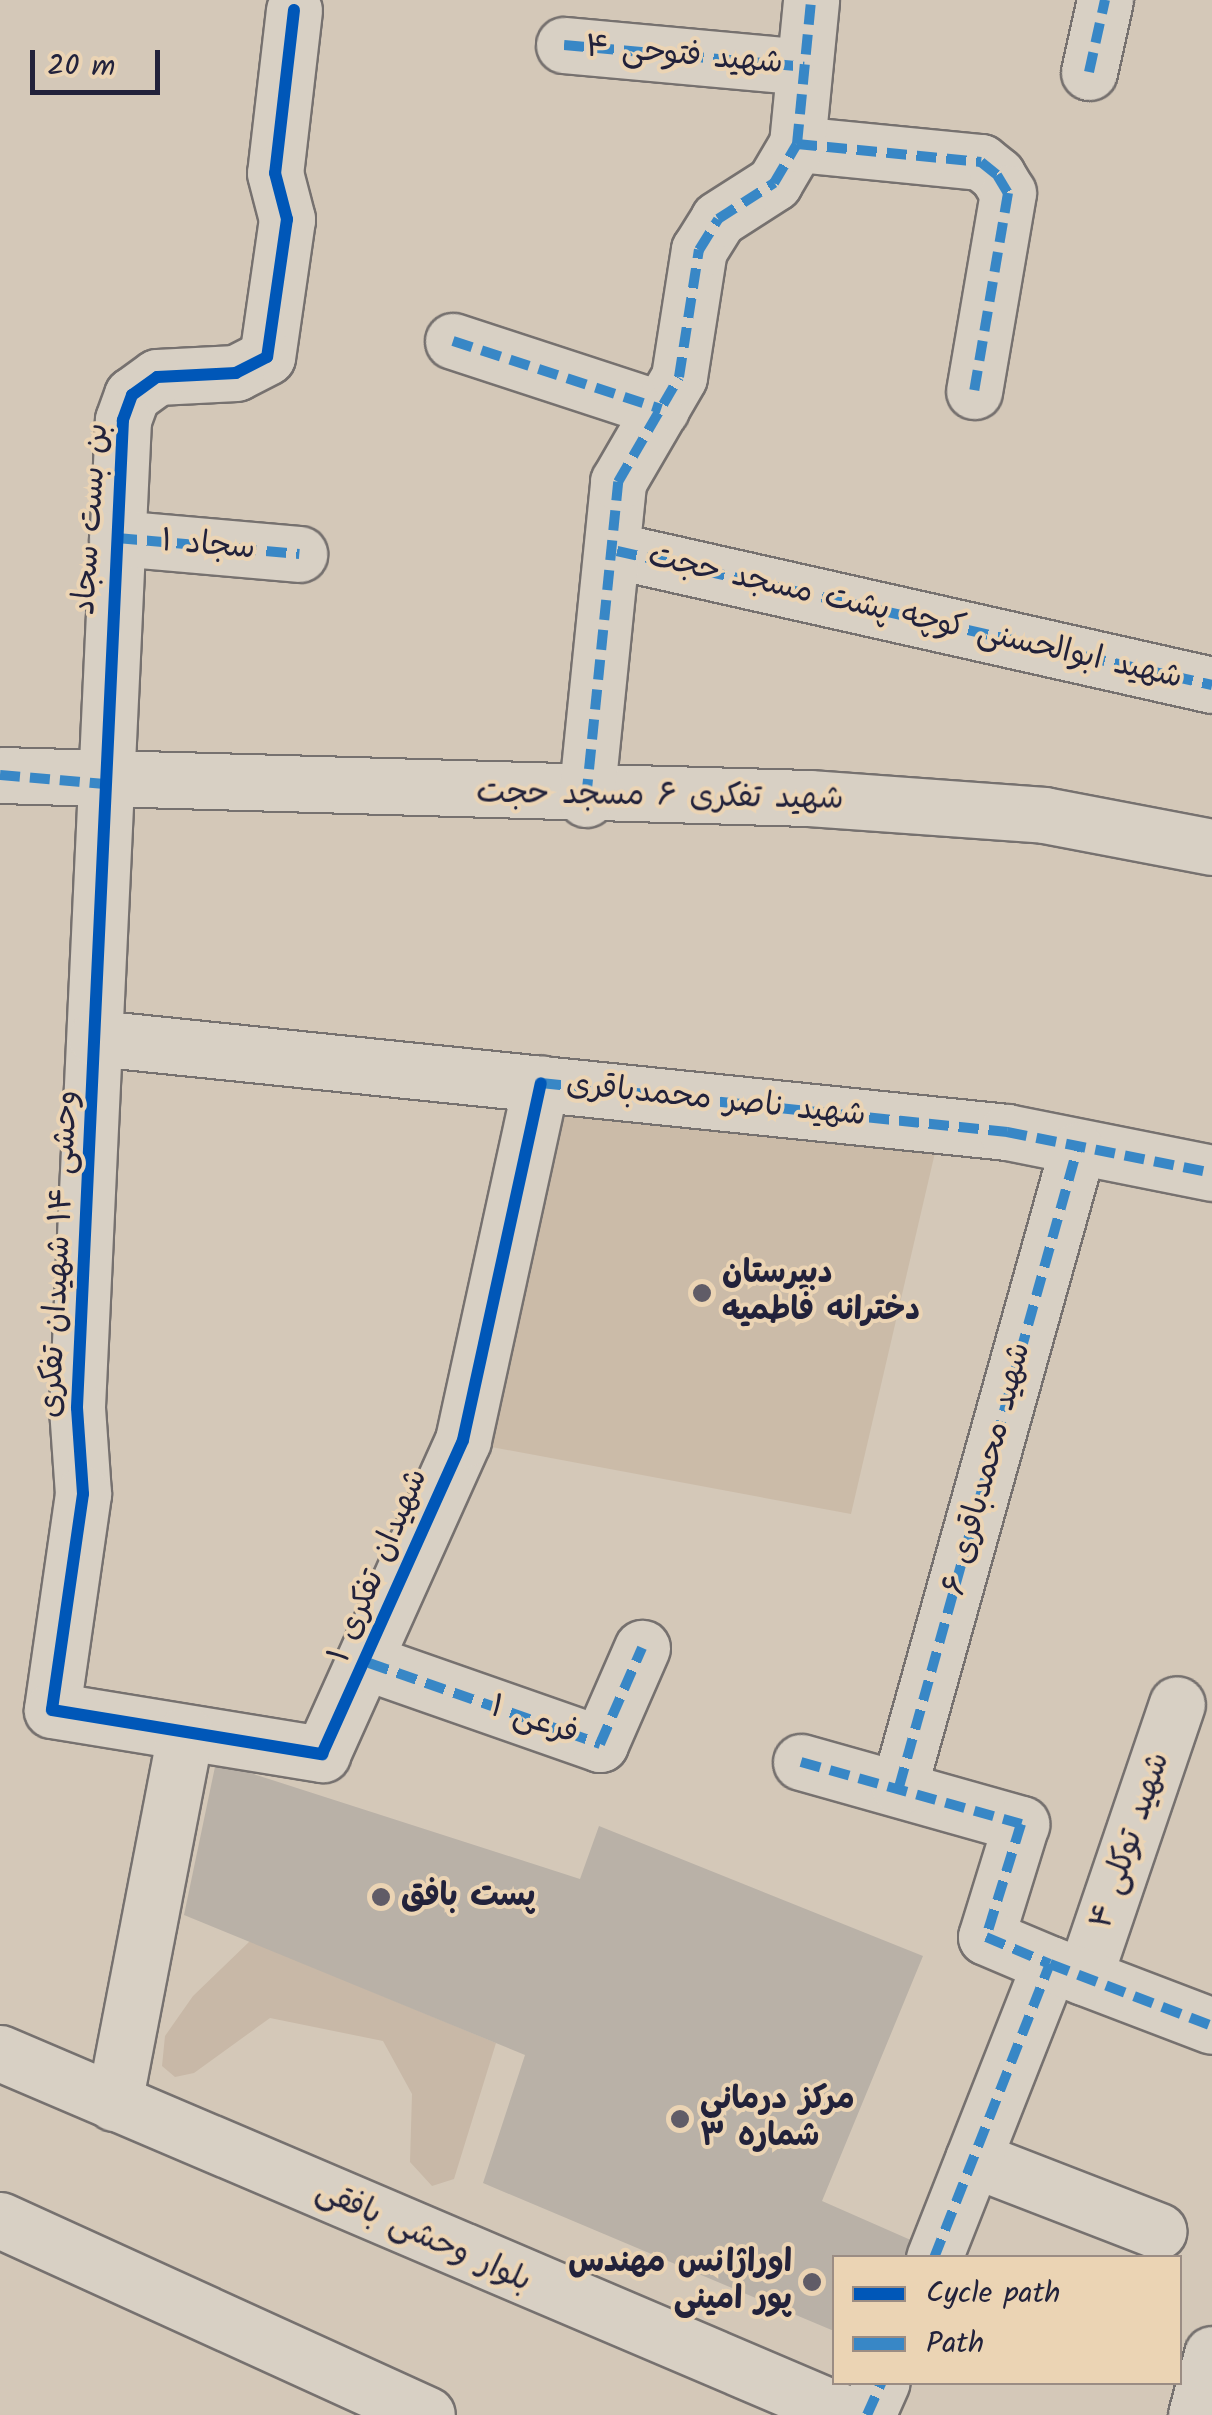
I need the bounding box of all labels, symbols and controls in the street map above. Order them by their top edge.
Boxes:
street label: شهید فتوحی ۴ [584,28,784,84]
scale bar [35,30,165,92]
text: 20 m [47,43,115,91]
street label: بن بست سجاد [66,422,118,616]
street label: سجاد ۱ [159,523,257,569]
street label: شهید ابوالحسنی کوچه پشت مسجد حجت [644,538,1186,698]
street label: شهید تفکری ۶ مسجد حجت [476,775,844,819]
street label: شهید ناصر محمدباقری [564,1066,868,1136]
street label: وحشی ۱۴ شهیدان تفکری [32,1089,88,1419]
place label: دبیرستان دخترانه فاطمیه [722,1256,920,1331]
marker: دبیرستان دخترانه فاطمیه [691,1282,713,1304]
street label: شهید محمدباقری ۶ [936,1338,1040,1600]
street label: شهیدان تفکری ۱ [321,1463,437,1669]
street label: فرعی ۱ [485,1688,583,1754]
street label: شهید توکلی ۴ [1083,1748,1179,1934]
place label: پست بافق [401,1878,535,1916]
marker: پست بافق [370,1886,392,1908]
place label: مرکز درمانی شماره ۳ [700,2082,855,2157]
marker: مرکز درمانی شماره ۳ [669,2108,691,2130]
street label: بلوار وحشی بافقی [310,2172,536,2302]
place label: اوراژانس مهندس پور امینی [568,2245,792,2320]
legend [832,2255,1182,2385]
text: Cycle path [926,2270,1060,2318]
marker: اوراژانس مهندس پور امینی [801,2271,823,2293]
text: Path [926,2320,984,2368]

